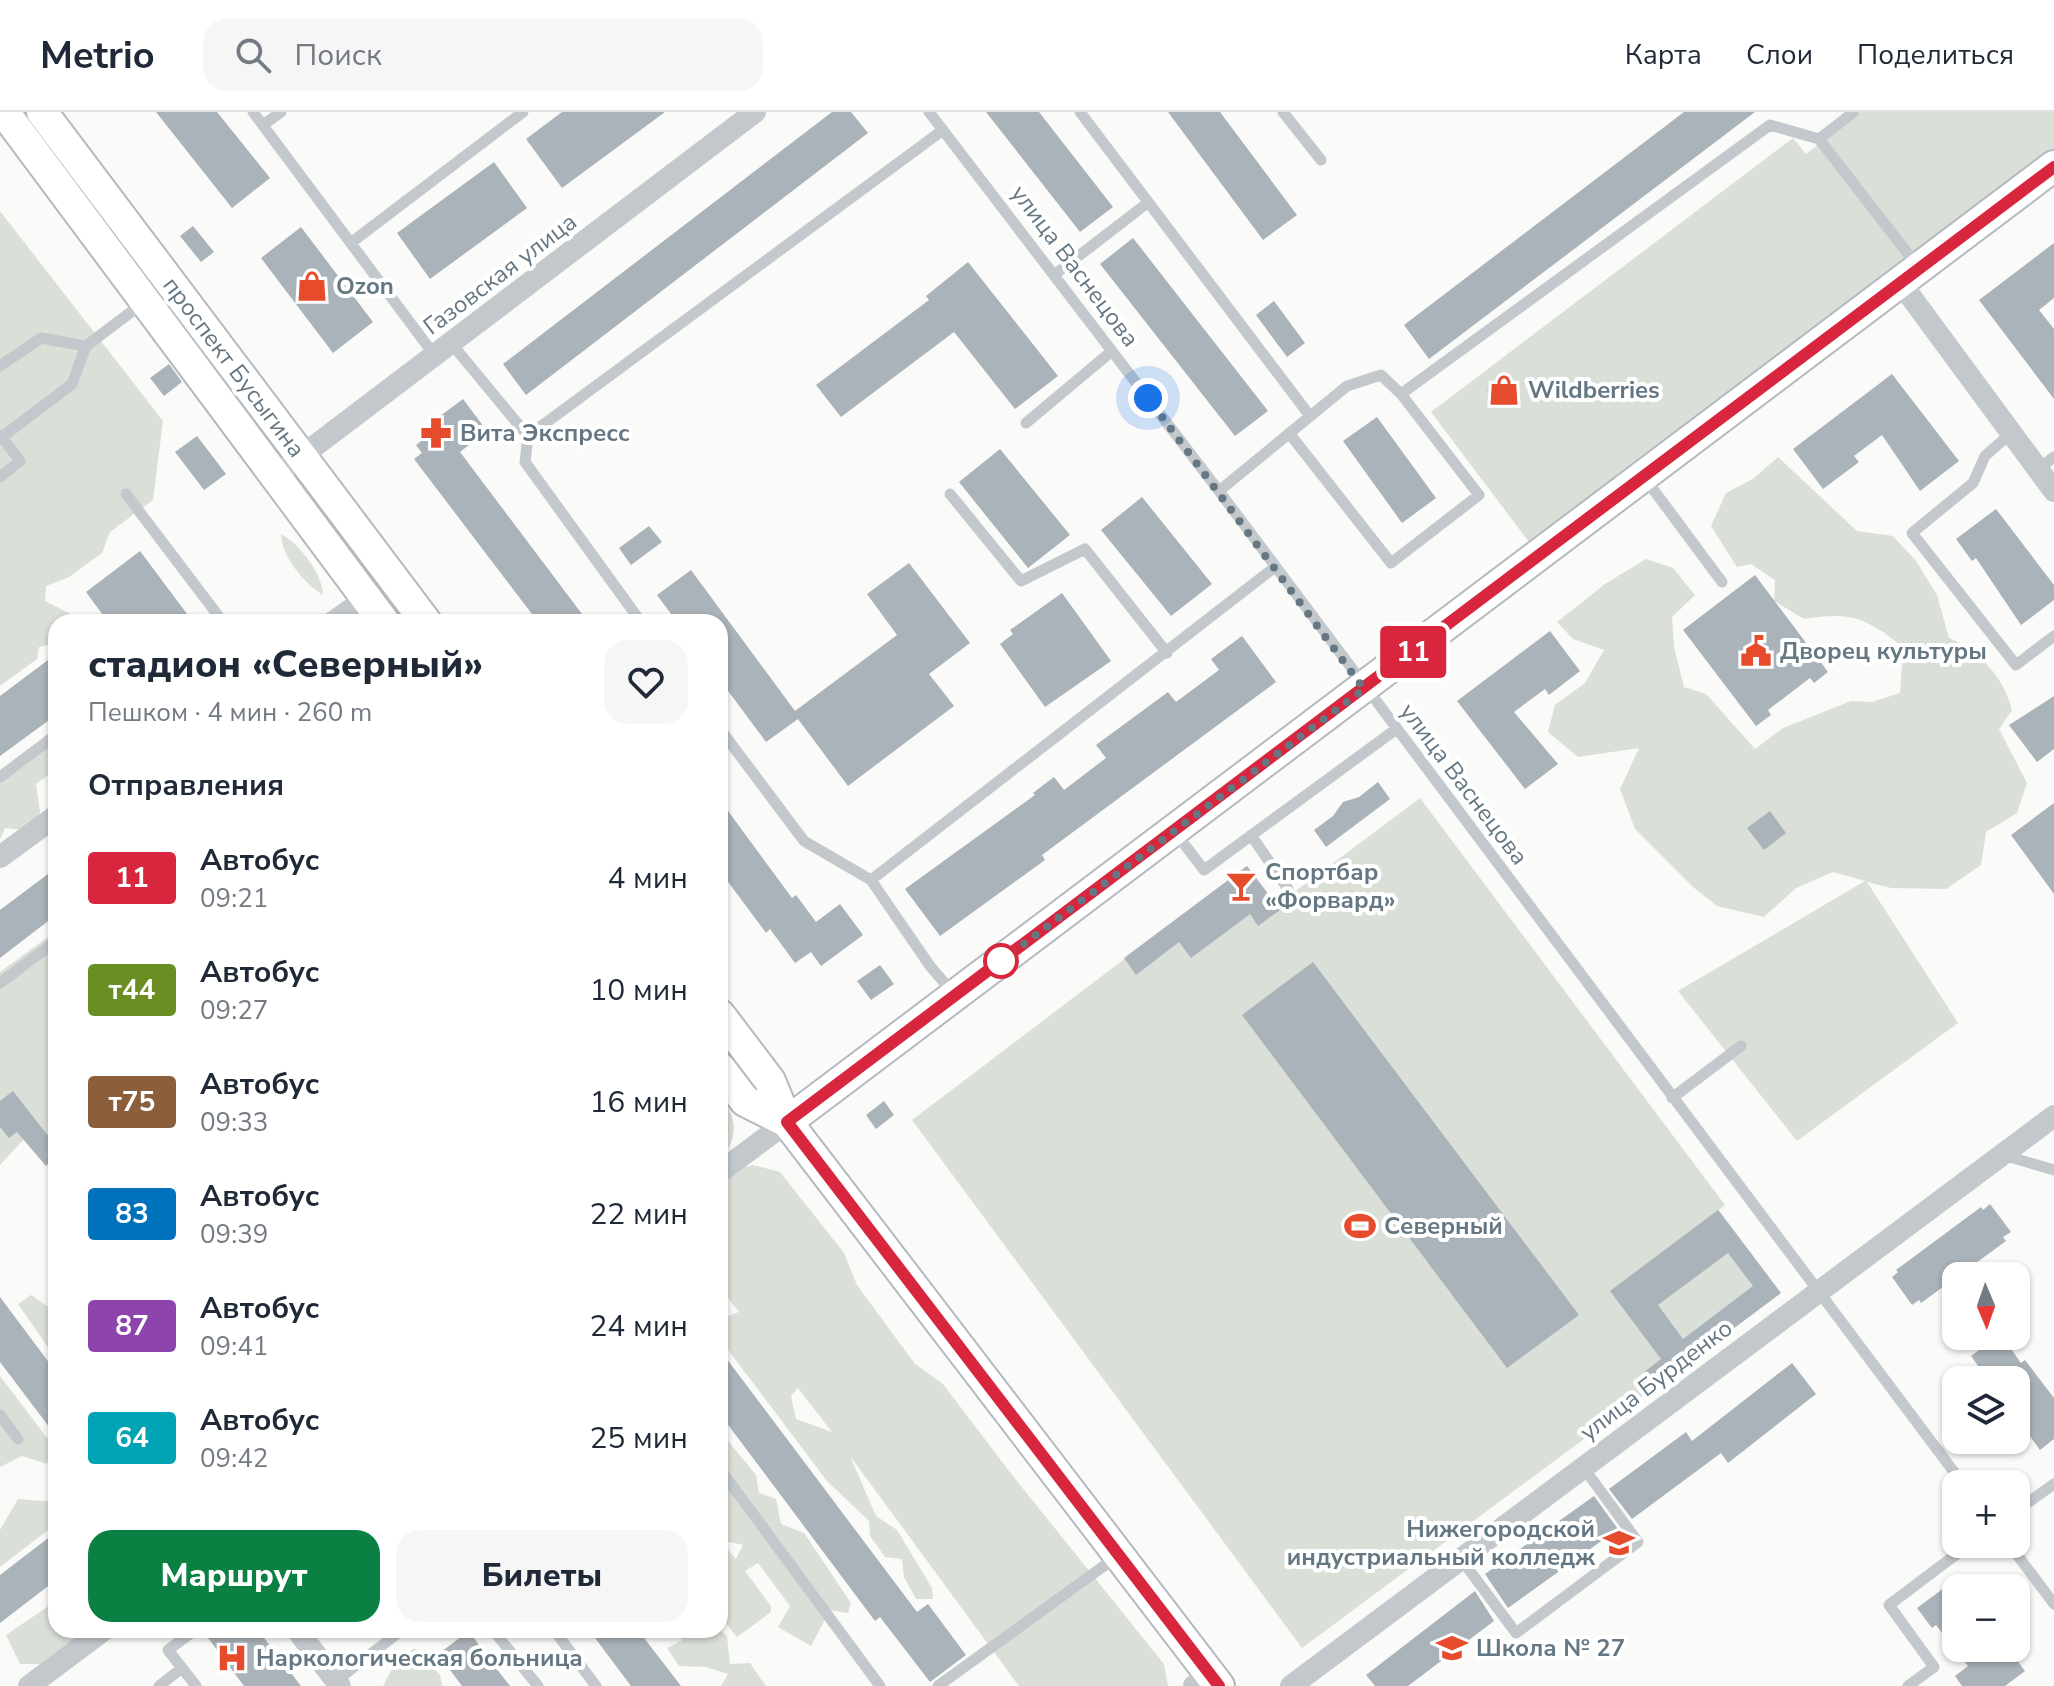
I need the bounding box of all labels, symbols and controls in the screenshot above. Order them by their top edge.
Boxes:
search box [203,19,763,91]
text: Metrio [40,30,155,81]
icon: search [231,33,275,77]
text: Поиск [295,35,382,76]
text: Карта [1625,36,1702,74]
text: Слои [1746,36,1813,74]
text: Поделиться [1857,36,2014,74]
street label: улица Васнецова [1004,179,1146,353]
street label: Газовская улица [417,206,583,342]
shop icon: Ozon [295,269,329,303]
street label: проспект Бусыгина [156,270,312,464]
place label: Ozon [336,270,394,302]
shop icon: Wildberries [1487,373,1521,407]
place label: Wildberries [1528,374,1660,406]
your location [1128,378,1168,418]
pharmacy icon: Вита Экспресс [419,416,453,450]
place label: Вита Экспресс [460,417,630,449]
line badge: 11 [1377,626,1449,678]
text: 11 [1396,633,1430,671]
public building icon: Дворец культуры [1739,634,1773,668]
place label: Дворец культуры [1780,635,1987,667]
text: стадион «Северный» [88,639,483,690]
button: heart [604,640,688,724]
text: Пешком · 4 мин · 260 m [88,695,372,730]
street label: улица Васнецова [1393,697,1535,871]
text: Отправления [88,765,284,806]
text: Автобус [200,840,319,881]
place label: Спортбар «Форвард» [1265,856,1396,916]
text: 4 мин [607,858,688,899]
text: 11 [115,859,149,897]
bar icon: Спортбар «Форвард» [1224,869,1258,903]
text: 09:21 [200,881,268,916]
unlabelled marker [984,944,1018,978]
text: Автобус [200,952,319,993]
text: 10 мин [589,970,688,1011]
text: т44 [109,971,155,1009]
text: 09:27 [200,993,268,1028]
text: Автобус [200,1064,319,1105]
text: 16 мин [589,1082,688,1123]
text: т75 [109,1083,155,1121]
text: 09:33 [200,1105,268,1140]
text: Автобус [200,1176,319,1217]
text: 22 мин [589,1194,688,1235]
text: 83 [115,1195,149,1233]
sports icon: Северный [1343,1209,1377,1243]
place label: Северный [1384,1210,1503,1242]
text: 09:39 [200,1217,268,1252]
north arrow [1942,1262,2030,1350]
map controls [1942,1262,2030,1662]
text: Автобус [200,1288,319,1329]
text: 24 мин [589,1306,688,1347]
text: 87 [115,1307,149,1345]
street label: улица Бурденко [1573,1312,1739,1448]
text: 09:41 [200,1329,268,1364]
button: layers [1942,1366,2030,1454]
text: Автобус [200,1400,319,1441]
text: 25 мин [589,1418,688,1459]
text: 64 [115,1419,149,1457]
text: 09:42 [200,1441,268,1476]
button: + [1942,1470,2030,1558]
place label: Нижегородской индустриальный колледж [1287,1513,1595,1573]
school or university icon: Нижегородской индустриальный колледж [1602,1526,1636,1560]
button: Маршрут [88,1530,380,1622]
button: Билеты [396,1530,688,1622]
button: − [1942,1574,2030,1662]
school or university icon: Школа № 27 [1435,1631,1469,1665]
place label: Школа № 27 [1476,1632,1625,1664]
hospital icon: Наркологическая больница [215,1641,249,1675]
place label: Наркологическая больница [256,1642,583,1674]

